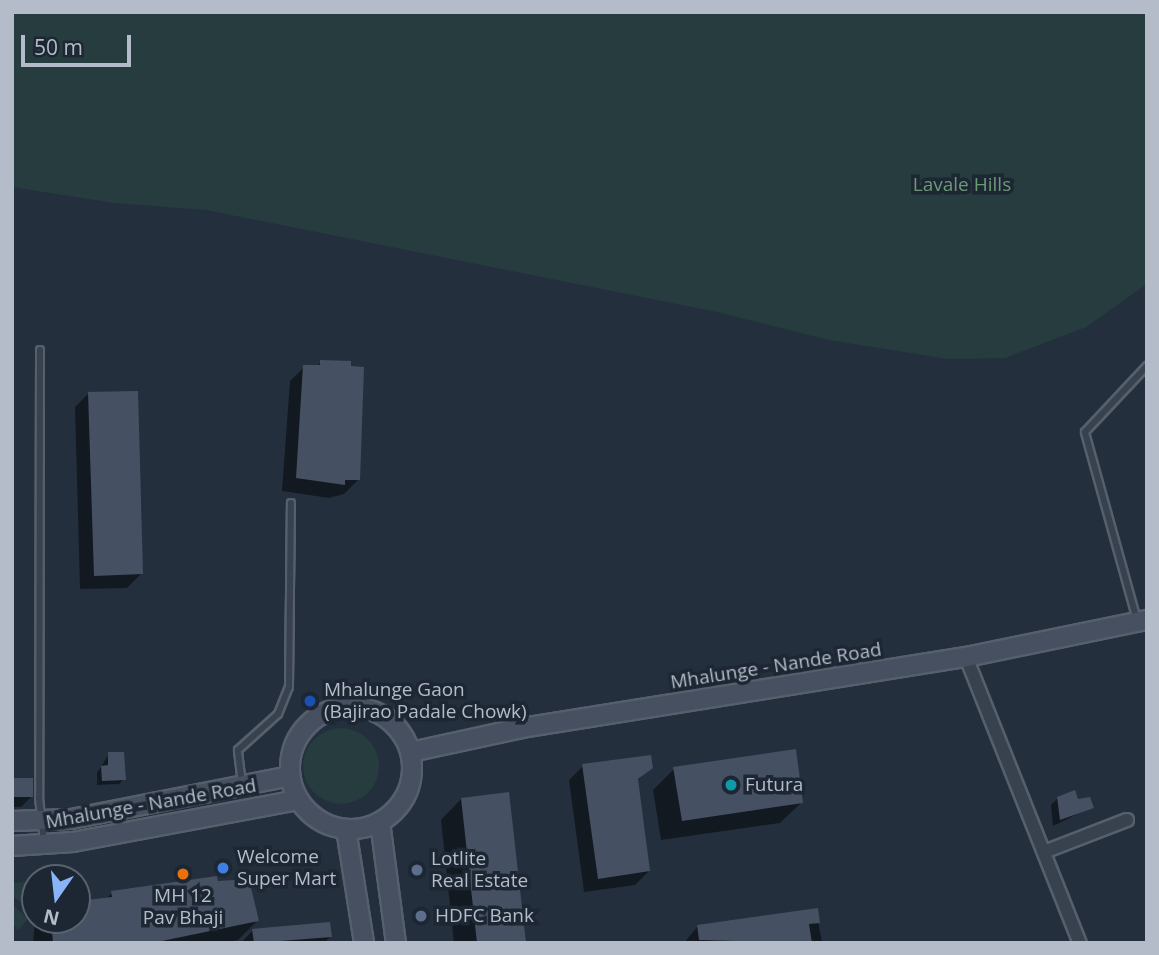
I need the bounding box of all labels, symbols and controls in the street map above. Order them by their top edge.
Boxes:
scale bar [24,21,135,65]
text: 50 m [34,33,83,61]
park label: Lavale Hills [913,174,1011,196]
street label: Mhalunge - Nande Road [669,638,883,694]
place label: Mhalunge Gaon (Bajirao Padale Chowk) [324,679,527,723]
marker: Mhalunge Gaon (Bajirao Padale Chowk) [302,693,318,709]
street label: Mhalunge - Nande Road [44,774,258,834]
place label: Futura [745,774,803,796]
marker: Futura [723,777,739,793]
place label: Welcome Super Mart [237,846,336,890]
place label: Lotlite Real Estate [431,848,528,892]
marker: Welcome Super Mart [215,860,231,876]
marker: Lotlite Real Estate [409,862,425,878]
north arrow [21,864,91,934]
marker: MH 12 Pav Bhaji [175,866,191,882]
place label: MH 12 Pav Bhaji [143,885,223,929]
text: N [41,903,62,932]
place label: HDFC Bank [435,905,534,927]
marker: HDFC Bank [413,908,429,924]

